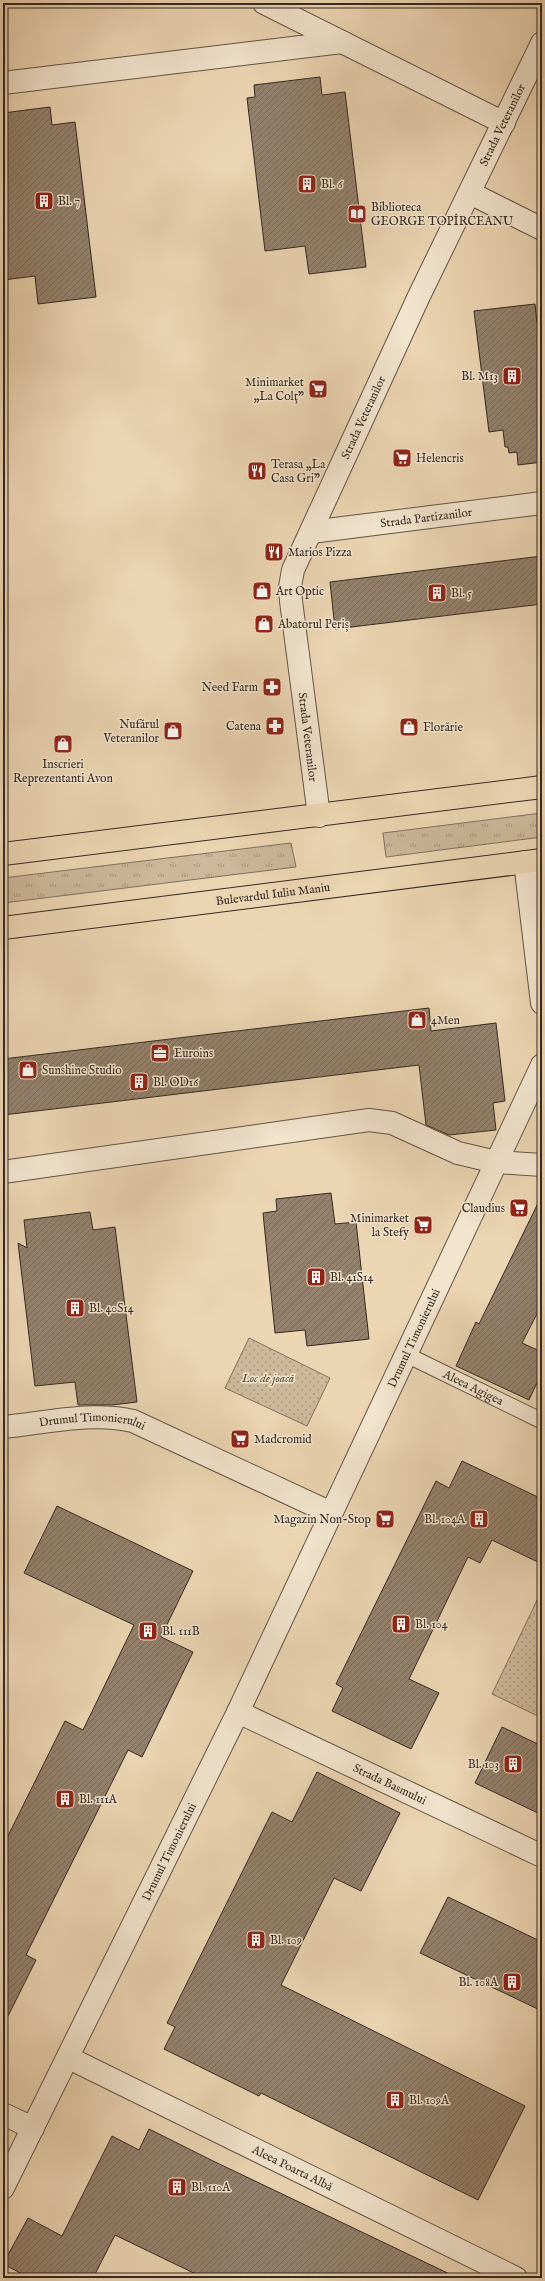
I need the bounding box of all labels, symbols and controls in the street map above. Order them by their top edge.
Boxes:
street label: Strada Veteranilor [476,81,529,169]
building icon: Bl. 6 [296,173,318,195]
place label: Bl. 6 [321,177,343,192]
building icon: Bl. 7 [33,190,55,212]
place label: Bl. 7 [58,194,80,209]
place label: Biblioteca GEORGE TOPÎRCEANU [371,200,514,229]
library icon: Biblioteca GEORGE TOPÎRCEANU [346,203,368,225]
building icon: Bl. M13 [501,365,523,387]
place label: Bl. M13 [461,369,498,384]
street label: Strada Veteranilor [338,373,389,462]
place label: Minimarket „La Colț” [245,375,304,404]
supermarket icon: Minimarket „La Colț” [307,378,329,400]
supermarket icon: Helencris [391,447,413,469]
place label: Helencris [416,451,464,466]
place label: Terasa „La Casa Gri” [271,457,326,486]
restaurant icon: Terasa „La Casa Gri” [246,460,268,482]
street label: Strada Partizanilor [379,505,474,531]
restaurant icon: Marios Pizza [263,541,285,563]
place label: Marios Pizza [288,545,353,560]
shop icon: Art Optic [251,580,273,602]
building icon: Bl. 5 [426,582,448,604]
place label: Art Optic [275,584,324,600]
place label: Bl. 5 [451,586,472,601]
shop icon: Abatorul Periș [253,613,275,635]
place label: Abatorul Periș [277,617,349,632]
pharmacy icon: Need Farm [261,676,283,698]
place label: Need Farm [202,680,258,695]
street label: Strada Veteranilor [295,692,320,783]
pharmacy icon: Catena [264,715,286,737]
shop icon: Florărie [398,716,420,738]
place label: Nufărul Veteranilor [102,717,160,746]
place label: Catena [226,719,262,734]
shop icon: Nufărul Veteranilor [162,720,184,742]
place label: Florărie [423,720,463,735]
shop icon: Inscrieri Reprezentanti Avon [52,733,74,755]
place label: Inscrieri Reprezentanti Avon [13,757,114,787]
street label: Bulevardul Iuliu Maniu [215,880,331,909]
shop icon: 4Men [406,1009,428,1031]
place label: 4Men [431,1013,461,1028]
office icon: Euroins [149,1042,171,1064]
place label: Euroins [174,1046,213,1061]
shop icon: Sunshine Studio [17,1059,39,1081]
place label: Sunshine Studio [42,1063,122,1078]
building icon: Bl. OD16 [128,1071,150,1093]
place label: Bl. OD16 [153,1075,199,1090]
supermarket icon: Claudius [508,1197,530,1219]
place label: Claudius [462,1201,505,1216]
place label: Minimarket la Stefy [350,1211,409,1240]
supermarket icon: Minimarket la Stefy [412,1214,434,1236]
building icon: Bl. 41S14 [305,1266,327,1288]
place label: Bl. 41S14 [330,1270,373,1285]
street label: Drumul Timonierului [384,1286,444,1390]
building icon: Bl. 40S14 [64,1297,86,1319]
place label: Bl. 40S14 [89,1301,134,1316]
street label: Aleea Agigea [440,1366,506,1409]
park label: Loc de joacă [241,1371,295,1386]
street label: Drumul Timonierului [38,1410,148,1434]
supermarket icon: Madcromid [229,1428,251,1450]
place label: Madcromid [254,1432,312,1447]
supermarket icon: Magazin Non-Stop [374,1508,396,1530]
building icon: Bl. 104A [468,1508,490,1530]
place label: Magazin Non-Stop [273,1512,371,1528]
place label: Bl. 104A [424,1512,466,1527]
building icon: Bl. 104 [390,1613,412,1635]
place label: Bl. 104 [415,1617,448,1632]
building icon: Bl. 111B [137,1620,159,1642]
place label: Bl. 111B [162,1624,200,1639]
building icon: Bl. 103 [502,1753,524,1775]
place label: Bl. 103 [468,1757,499,1772]
street label: Strada Basmului [350,1761,429,1808]
building icon: Bl. 111A [54,1788,76,1810]
place label: Bl. 111A [79,1792,118,1807]
street label: Drumul Timonierului [139,1800,200,1904]
building icon: Bl. 109 [245,1929,267,1951]
place label: Bl. 109 [270,1933,302,1948]
building icon: Bl. 108A [501,1971,523,1993]
place label: Bl. 108A [458,1975,499,1990]
building icon: Bl. 109A [384,2089,406,2111]
place label: Bl. 109A [409,2093,450,2108]
street label: Aleea Poarta Albă [249,2142,336,2195]
building icon: Bl. 110A [166,2176,188,2198]
place label: Bl. 110A [191,2180,231,2195]

